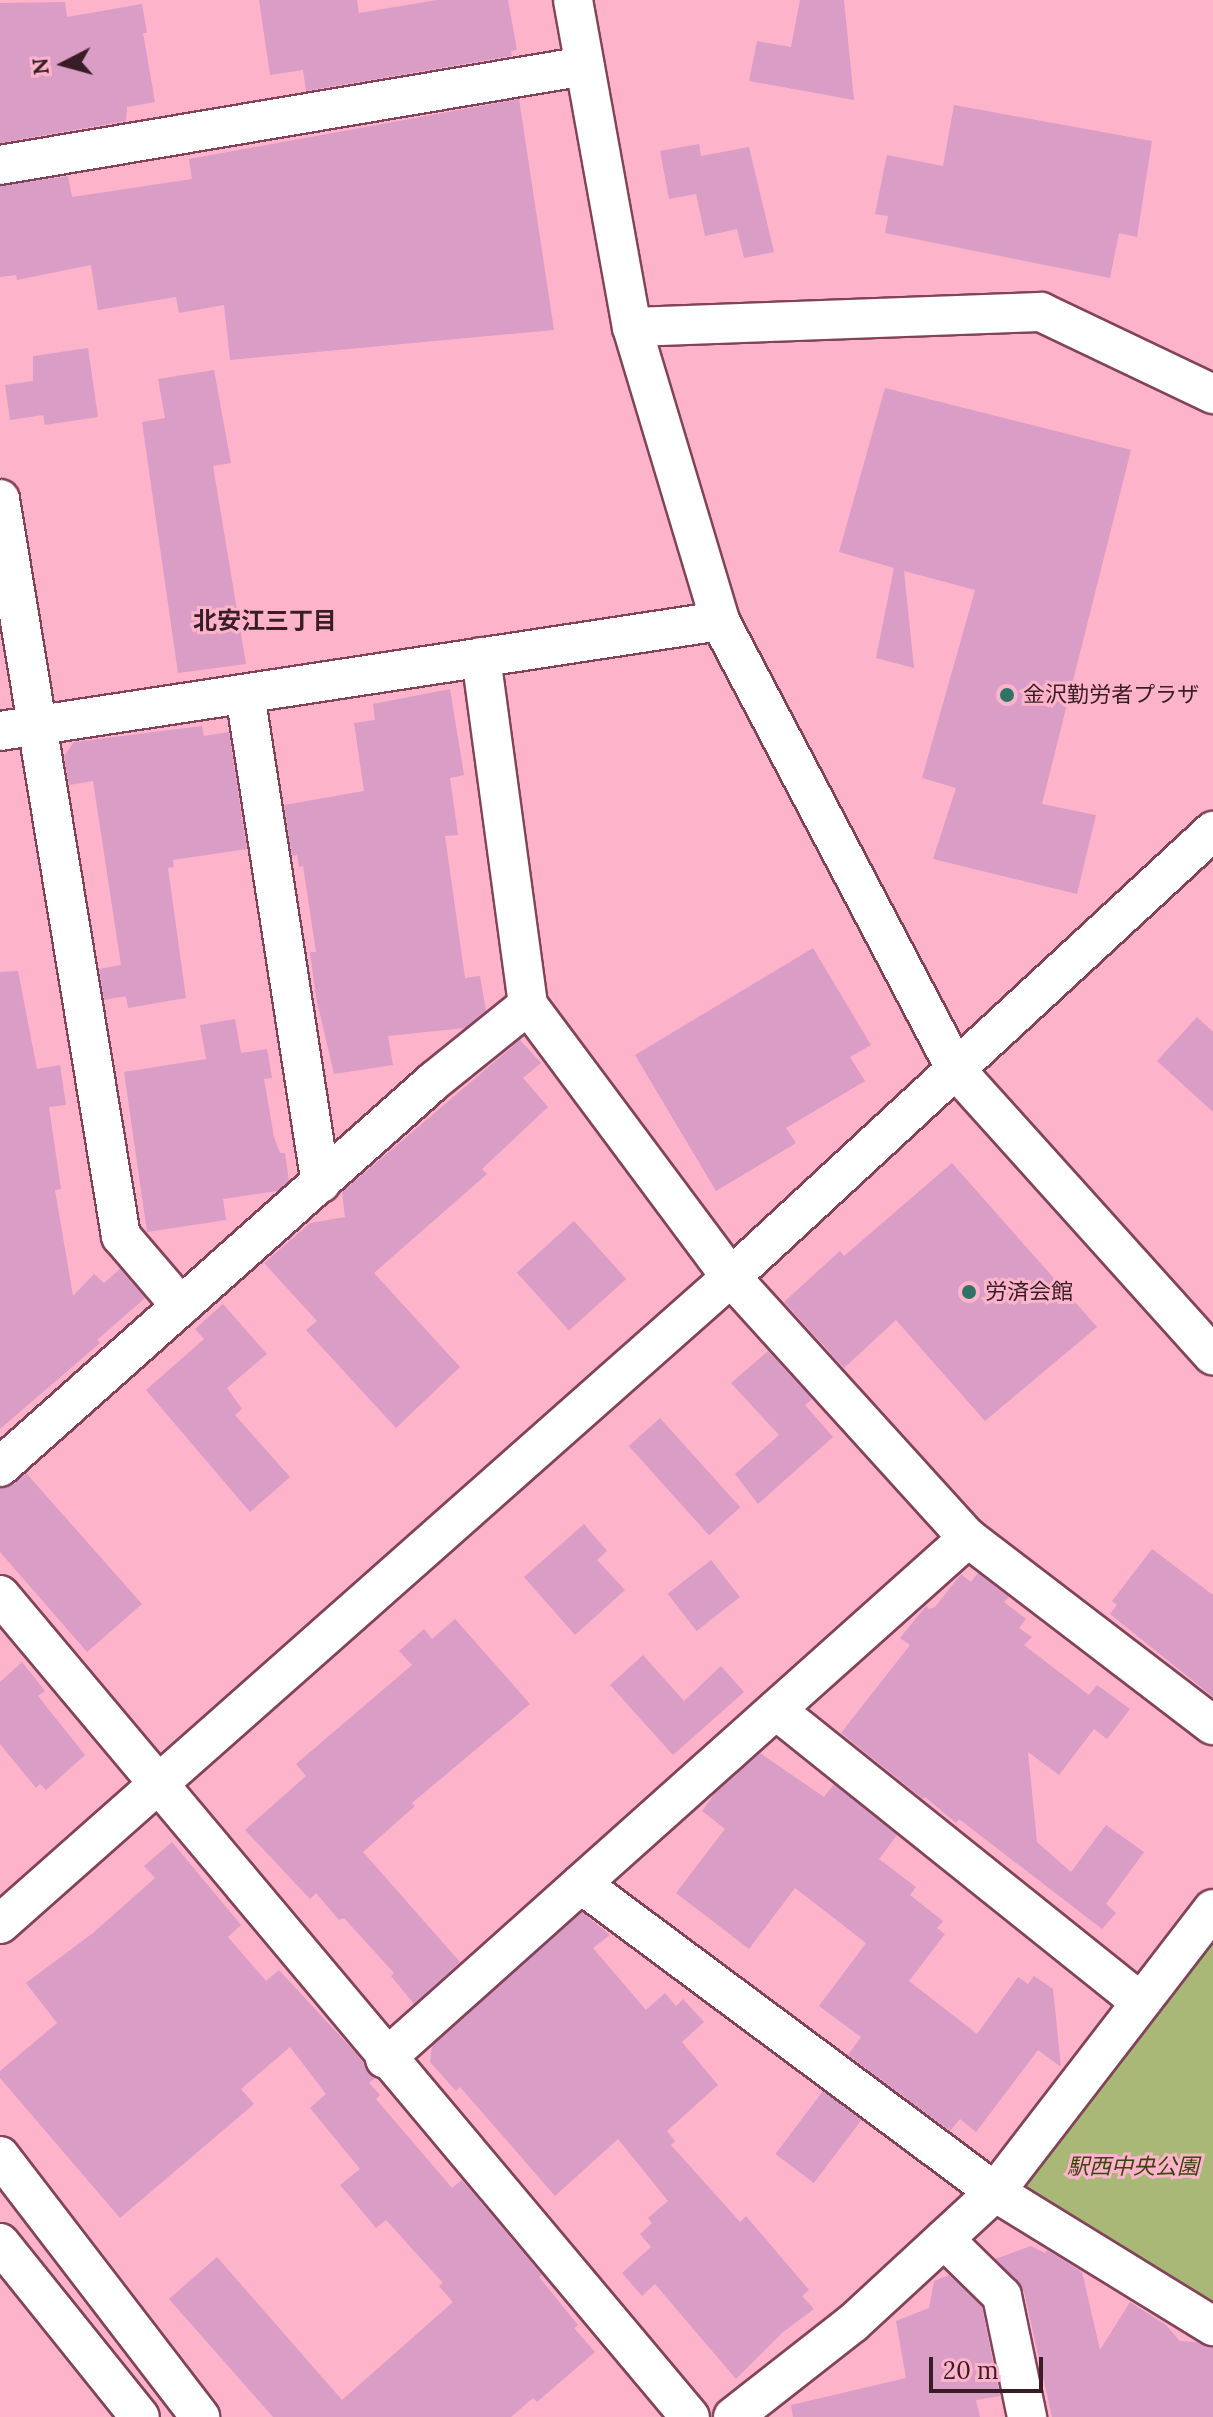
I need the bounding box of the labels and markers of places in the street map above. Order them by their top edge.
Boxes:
place label: 金沢勤労者プラザ [1023,682,1199,708]
marker: 金沢勤労者プラザ [998,686,1016,704]
place label: 労済会館 [985,1279,1073,1305]
marker: 労済会館 [960,1283,978,1301]

